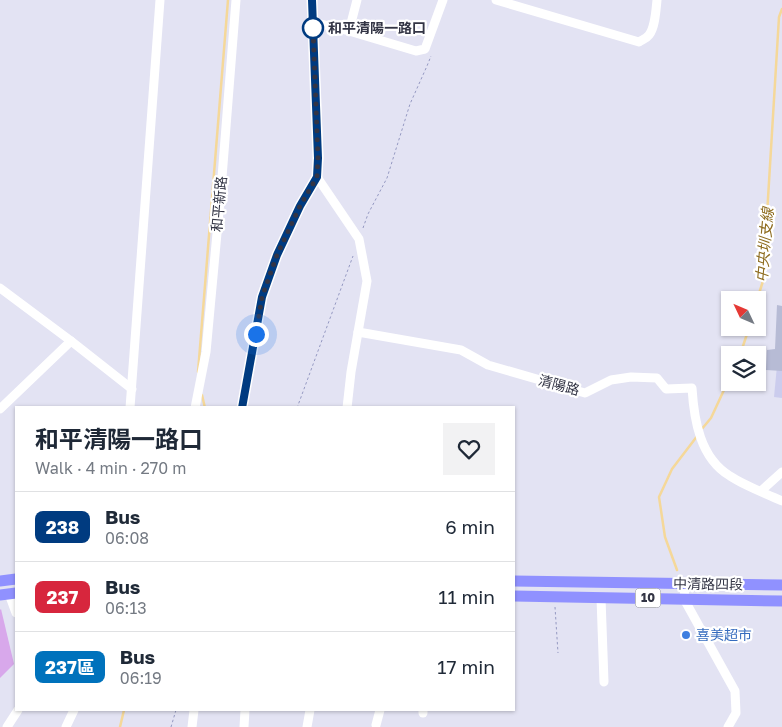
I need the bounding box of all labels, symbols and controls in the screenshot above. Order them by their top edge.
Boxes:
marker: 和平清陽一路口 [302,17,324,39]
place label: 和平清陽一路口 [328,19,426,36]
street label: 和平新路 [208,175,229,233]
water label: 中央圳支線 [752,205,776,283]
north arrow [721,291,766,336]
map controls [721,291,766,391]
your location [244,322,269,347]
button: layers [721,346,766,391]
street label: 清陽路 [537,371,582,398]
button: heart [443,423,495,475]
text: 和平清陽一路口 [35,424,203,453]
text: Walk · 4 min · 270 m [35,458,186,478]
text: Bus [105,505,140,528]
text: 6 min [445,515,495,538]
text: 238 [46,516,79,538]
text: 06:08 [105,528,149,548]
street label: 中清路四段 [673,574,743,593]
text: Bus [105,575,140,598]
text: 11 min [438,585,495,608]
text: 237 [47,586,78,608]
road number: 10 [636,588,660,608]
text: 06:13 [105,598,147,618]
place label: 喜美超市 [696,626,752,643]
marker: 喜美超市 [680,629,692,641]
text: Bus [120,645,155,668]
text: 17 min [437,655,495,678]
text: 237區 [45,656,95,678]
text: 06:19 [120,668,162,688]

